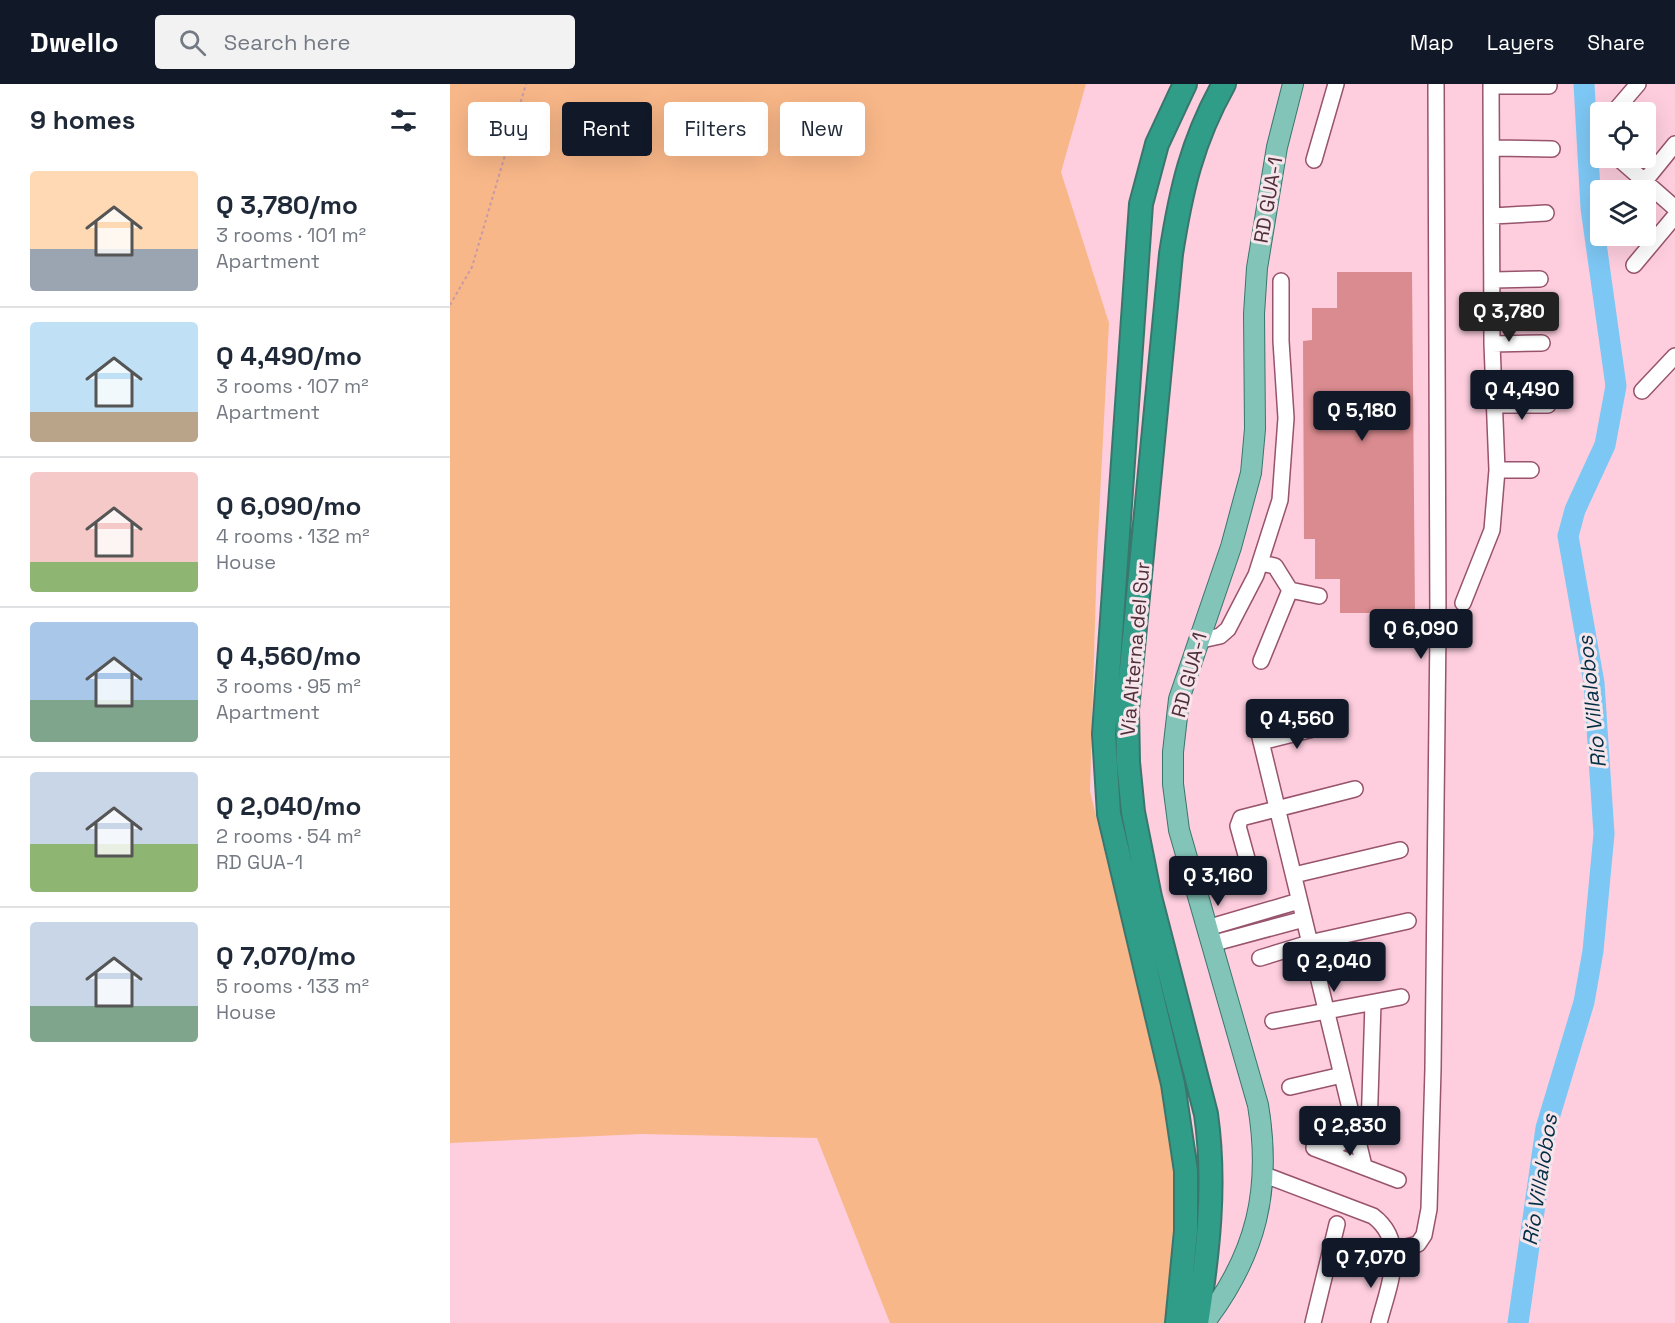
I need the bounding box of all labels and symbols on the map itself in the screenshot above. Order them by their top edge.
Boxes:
street label: RD GUA-1 [1248,155,1288,245]
pin: Q 3,780 [1454,292,1564,343]
pin: Q 4,490 [1467,370,1577,421]
pin: Q 5,180 [1307,391,1417,442]
street label: Vía Alterna del Sur [1114,561,1156,737]
pin: Q 6,090 [1366,609,1476,660]
street label: RD GUA-1 [1165,630,1213,720]
water label: Río Villalobos [1571,634,1612,769]
pin: Q 4,560 [1242,699,1352,750]
pin: Q 3,160 [1163,856,1273,907]
pin: Q 2,040 [1279,942,1389,993]
pin: Q 2,830 [1295,1106,1405,1157]
water label: Río Villalobos [1516,1111,1563,1248]
pin: Q 7,070 [1316,1238,1426,1289]

